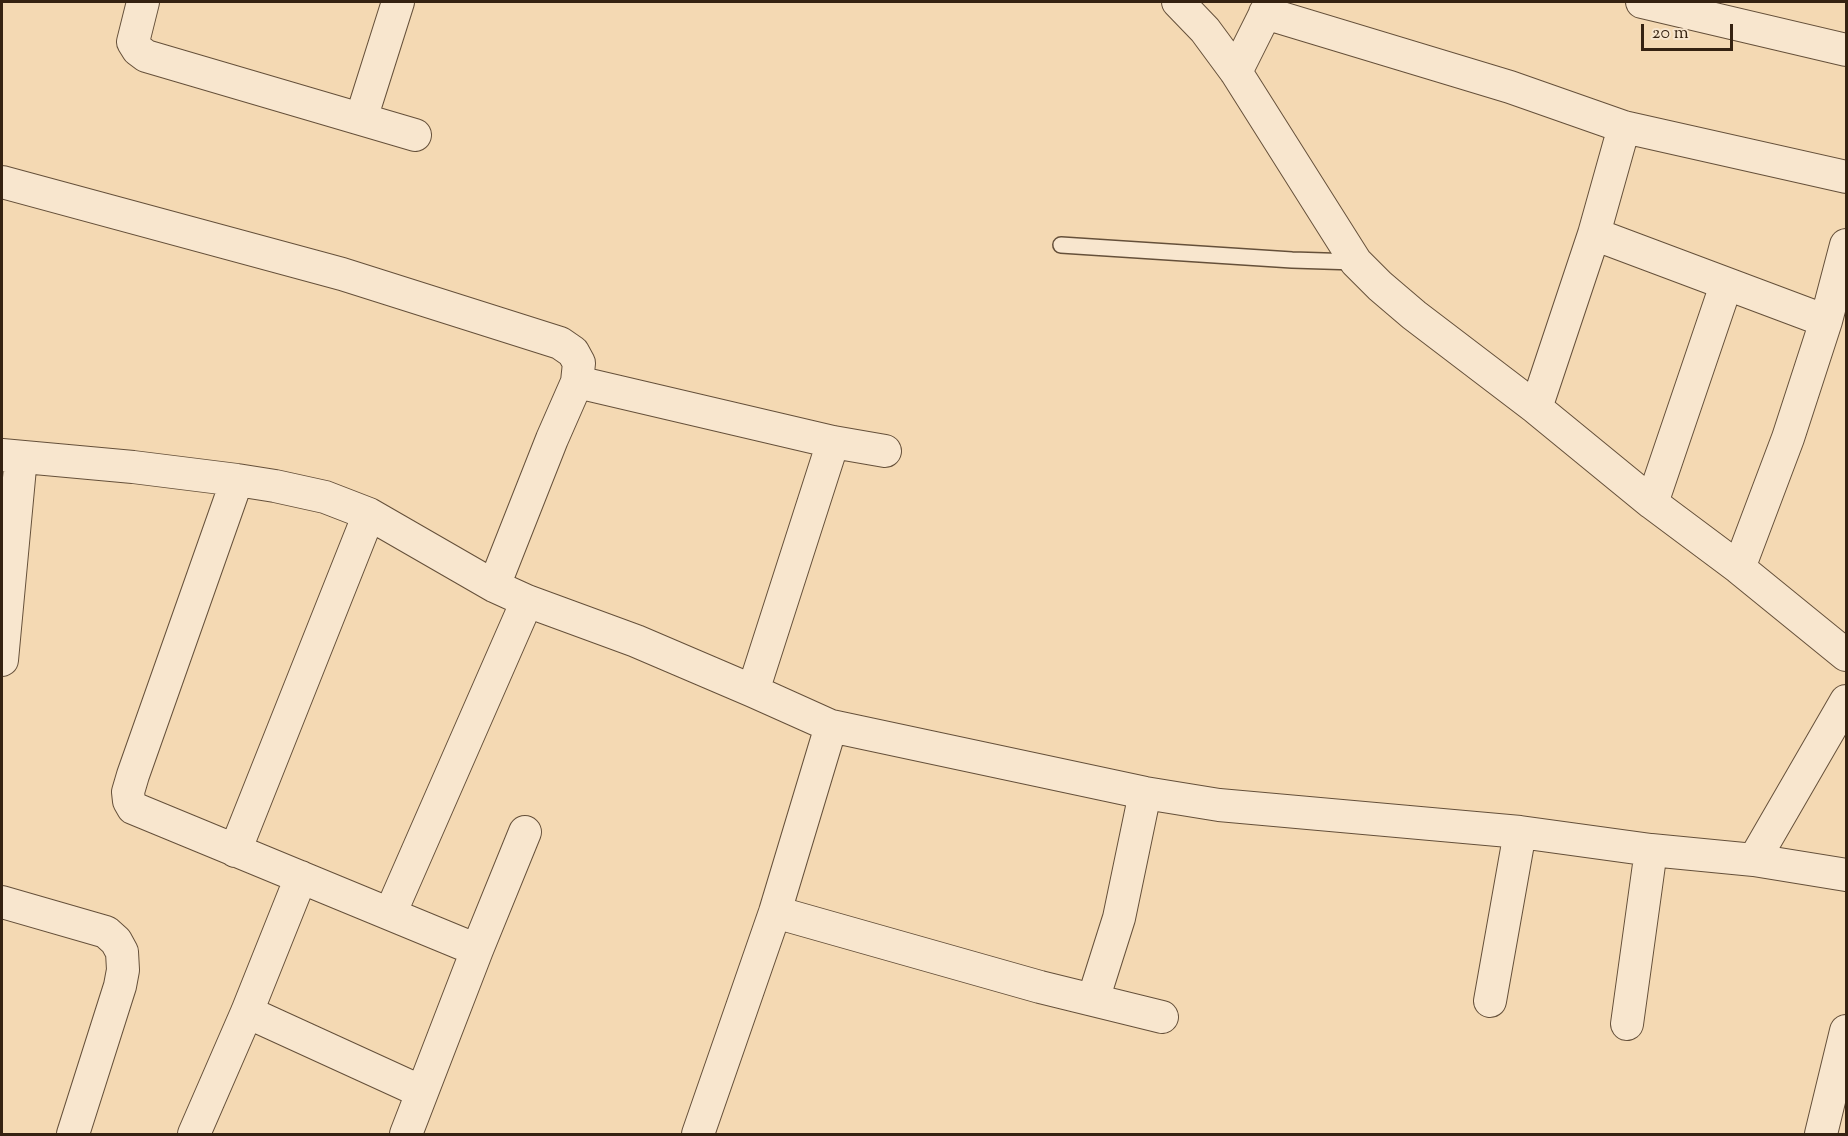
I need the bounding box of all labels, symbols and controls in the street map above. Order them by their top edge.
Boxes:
scale bar [1644,12,1736,50]
text: 20 m [1652,21,1689,47]

